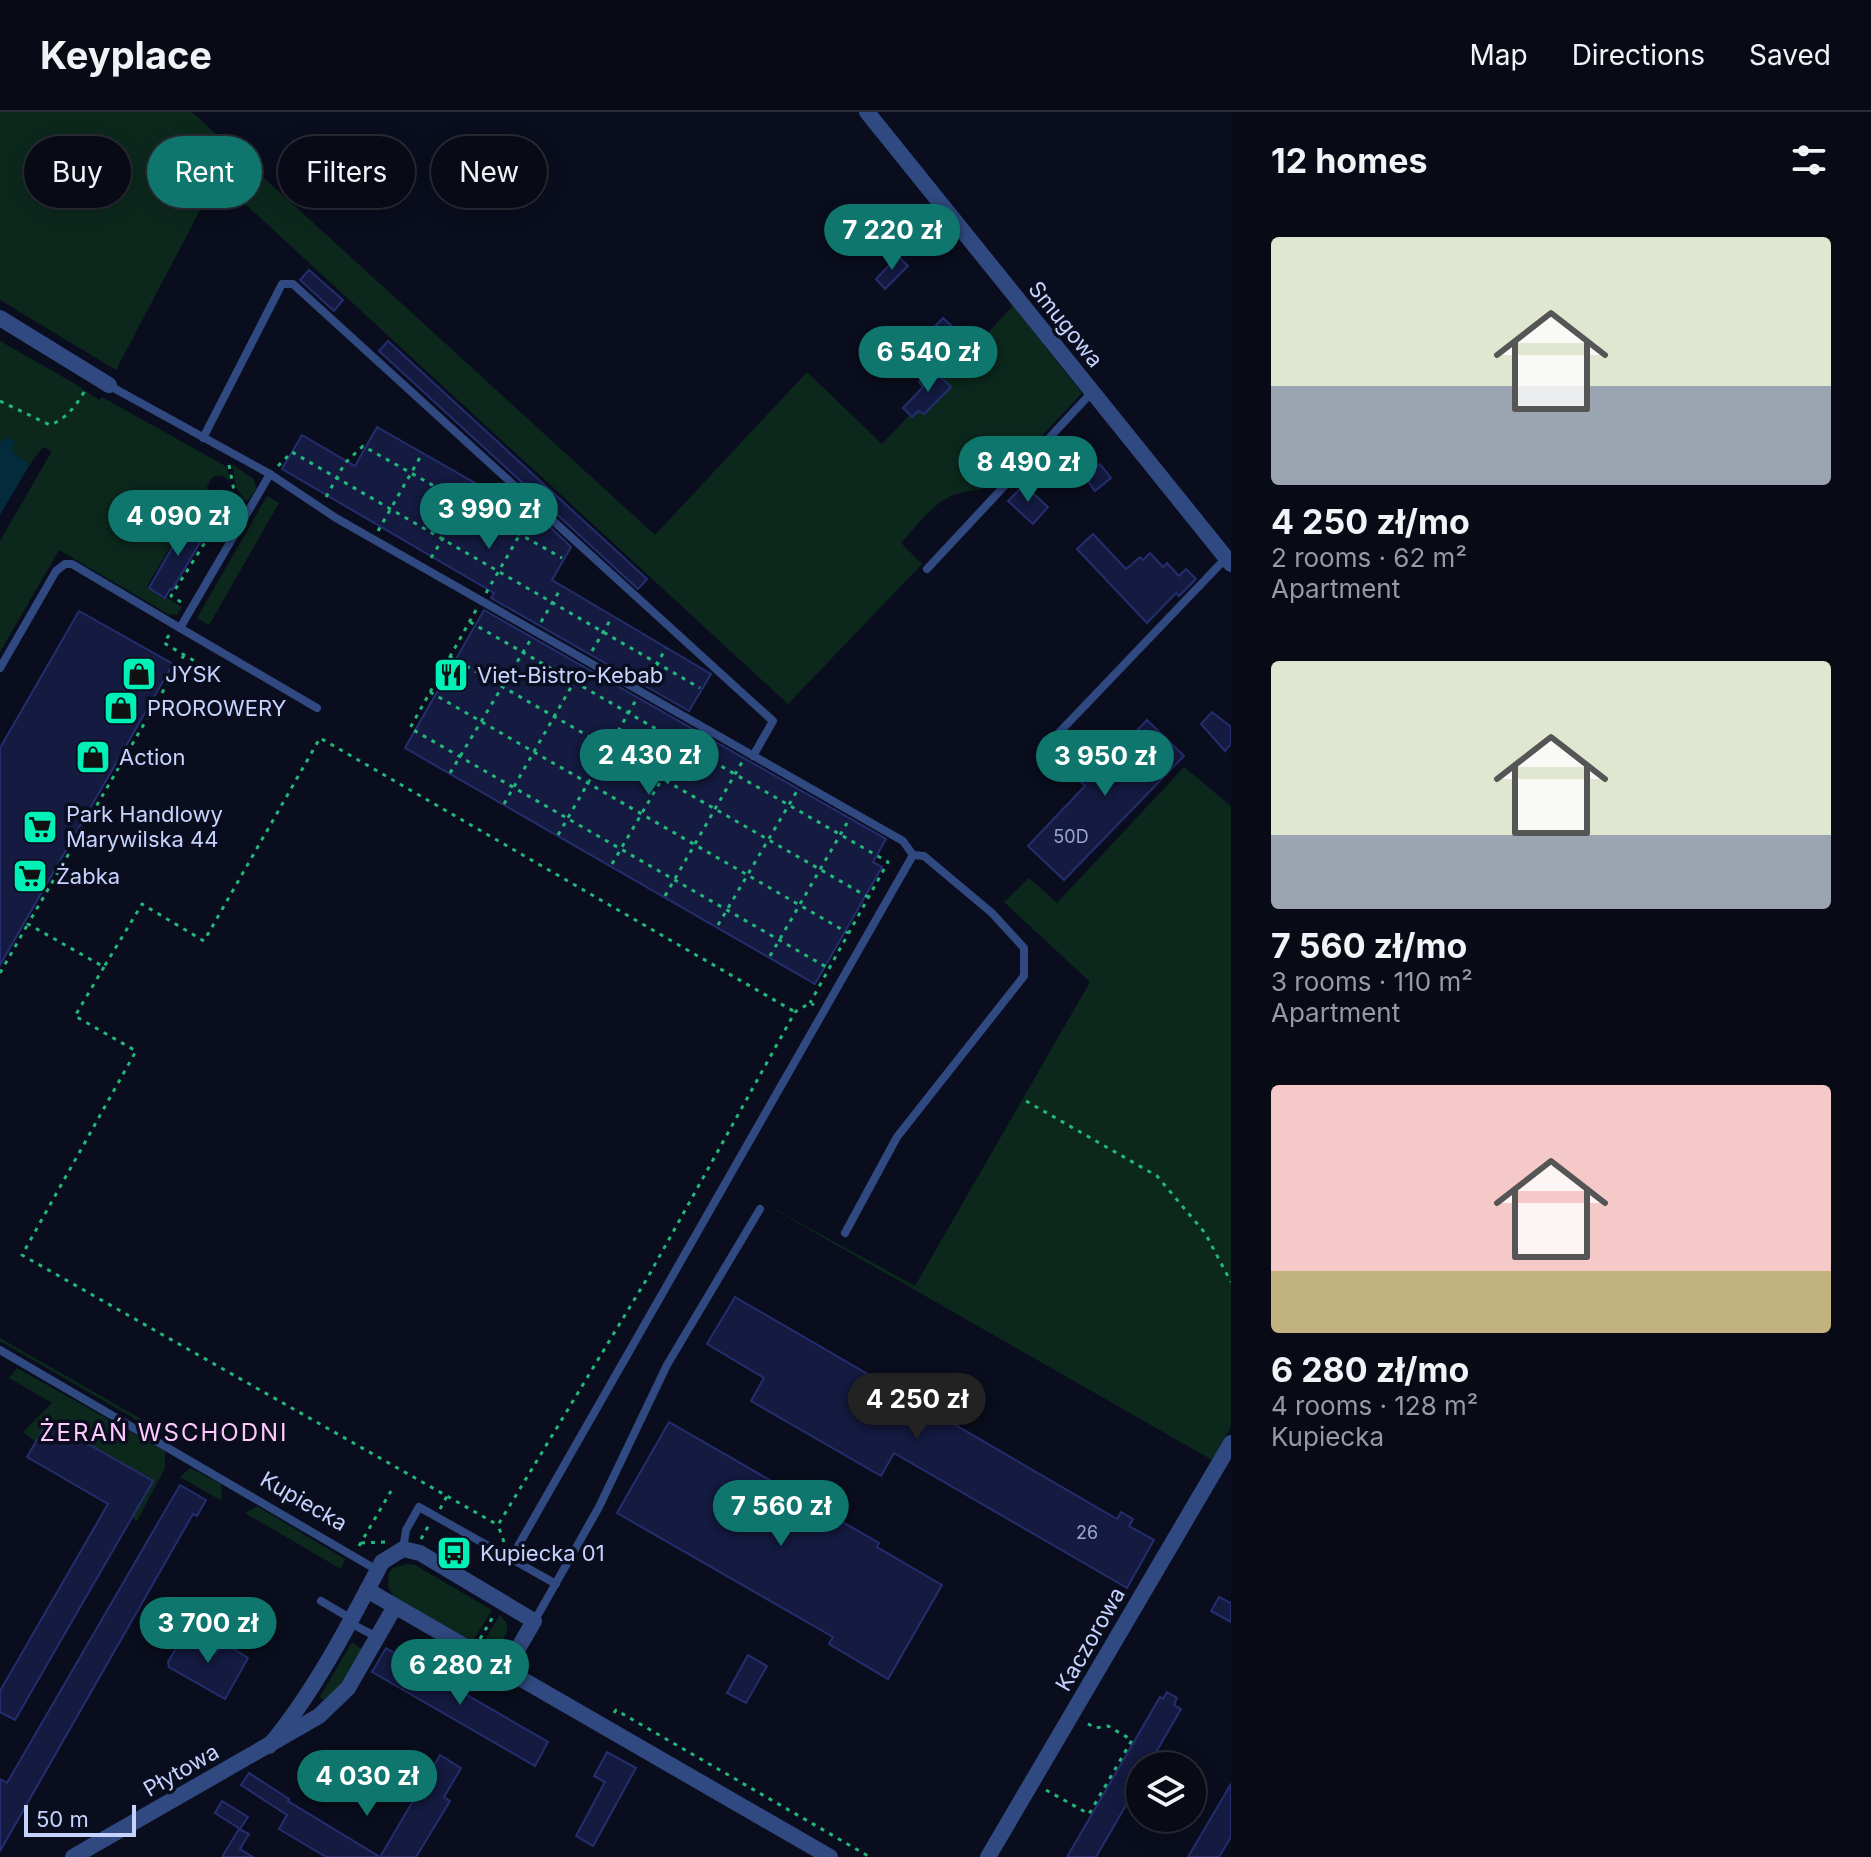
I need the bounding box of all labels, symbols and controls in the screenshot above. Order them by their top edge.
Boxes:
text: Keyplace [40,32,212,78]
text: Map [1469,38,1528,72]
text: Directions [1572,38,1705,72]
text: Saved [1749,38,1831,72]
chip: Buy [24,136,131,208]
chip: Rent [147,136,262,208]
chip: Filters [278,136,415,208]
chip: New [431,136,547,208]
icon: filters [1787,138,1831,182]
text: 12 homes [1271,140,1427,181]
pin: 7 220 zł [809,204,975,272]
text: 7 220 zł [842,214,942,245]
street label: Smugowa [1023,276,1109,372]
icon: home [1479,289,1623,433]
pin: 6 540 zł [845,326,1011,394]
text: 6 540 zł [877,336,979,367]
pin: 8 490 zł [945,436,1111,504]
text: 8 490 zł [976,446,1080,477]
pin: 3 990 zł [406,483,572,551]
pin: 4 090 zł [95,490,261,558]
text: 3 990 zł [438,493,540,524]
text: 4 090 zł [126,500,230,531]
text: 4 250 zł/mo [1271,501,1470,542]
text: 2 rooms · 62 m² [1271,542,1467,573]
text: Apartment [1271,573,1400,604]
shop icon: JYSK [120,655,158,693]
restaurant icon: Viet-Bistro-Kebab [432,656,470,694]
place label: JYSK [165,661,222,687]
place label: Viet-Bistro-Kebab [477,662,663,688]
shop icon: PROROWERY [102,689,140,727]
place label: PROROWERY [147,695,287,721]
icon: home [1479,713,1623,857]
pin: 2 430 zł [566,729,732,797]
pin: 3 950 zł [1022,730,1188,798]
shop icon: Action [74,738,112,776]
text: 2 430 zł [598,739,700,770]
text: 3 950 zł [1054,740,1156,771]
place label: Action [119,744,185,770]
place label: Park Handlowy Marywilska 44 [66,801,223,852]
supermarket icon: Park Handlowy Marywilska 44 [21,808,59,846]
house number: 50D [1053,826,1089,847]
supermarket icon: Żabka [11,857,49,895]
place label: Żabka [56,863,120,889]
text: 7 560 zł/mo [1271,925,1467,966]
text: 3 rooms · 110 m² [1271,966,1473,997]
text: Apartment [1271,997,1400,1028]
icon: home [1479,1137,1623,1281]
text: 6 280 zł/mo [1271,1349,1469,1390]
pin: 4 250 zł [834,1373,1000,1441]
text: 4 250 zł [866,1383,968,1414]
text: 4 rooms · 128 m² [1271,1390,1478,1421]
district label: ŻERAŃ WSCHODNI [40,1417,288,1447]
text: Kupiecka [1271,1421,1384,1452]
street label: Kupiecka [256,1466,352,1536]
pin: 7 560 zł [698,1480,864,1548]
text: 7 560 zł [731,1490,831,1521]
house number: 26 [1076,1522,1098,1543]
bus stop icon: Kupiecka 01 [435,1534,473,1572]
place label: Kupiecka 01 [480,1540,605,1566]
street label: Kaczorowa [1050,1583,1130,1695]
pin: 3 700 zł [125,1597,291,1665]
text: 3 700 zł [158,1607,258,1638]
pin: 6 280 zł [377,1639,543,1707]
text: 6 280 zł [409,1649,511,1680]
street label: Płytowa [139,1738,223,1802]
pin: 4 030 zł [284,1750,450,1818]
map controls [1126,1752,1206,1832]
button: layers [1126,1752,1206,1832]
text: 4 030 zł [315,1760,419,1791]
scale bar [24,1801,136,1837]
text: 50 m [36,1806,89,1832]

